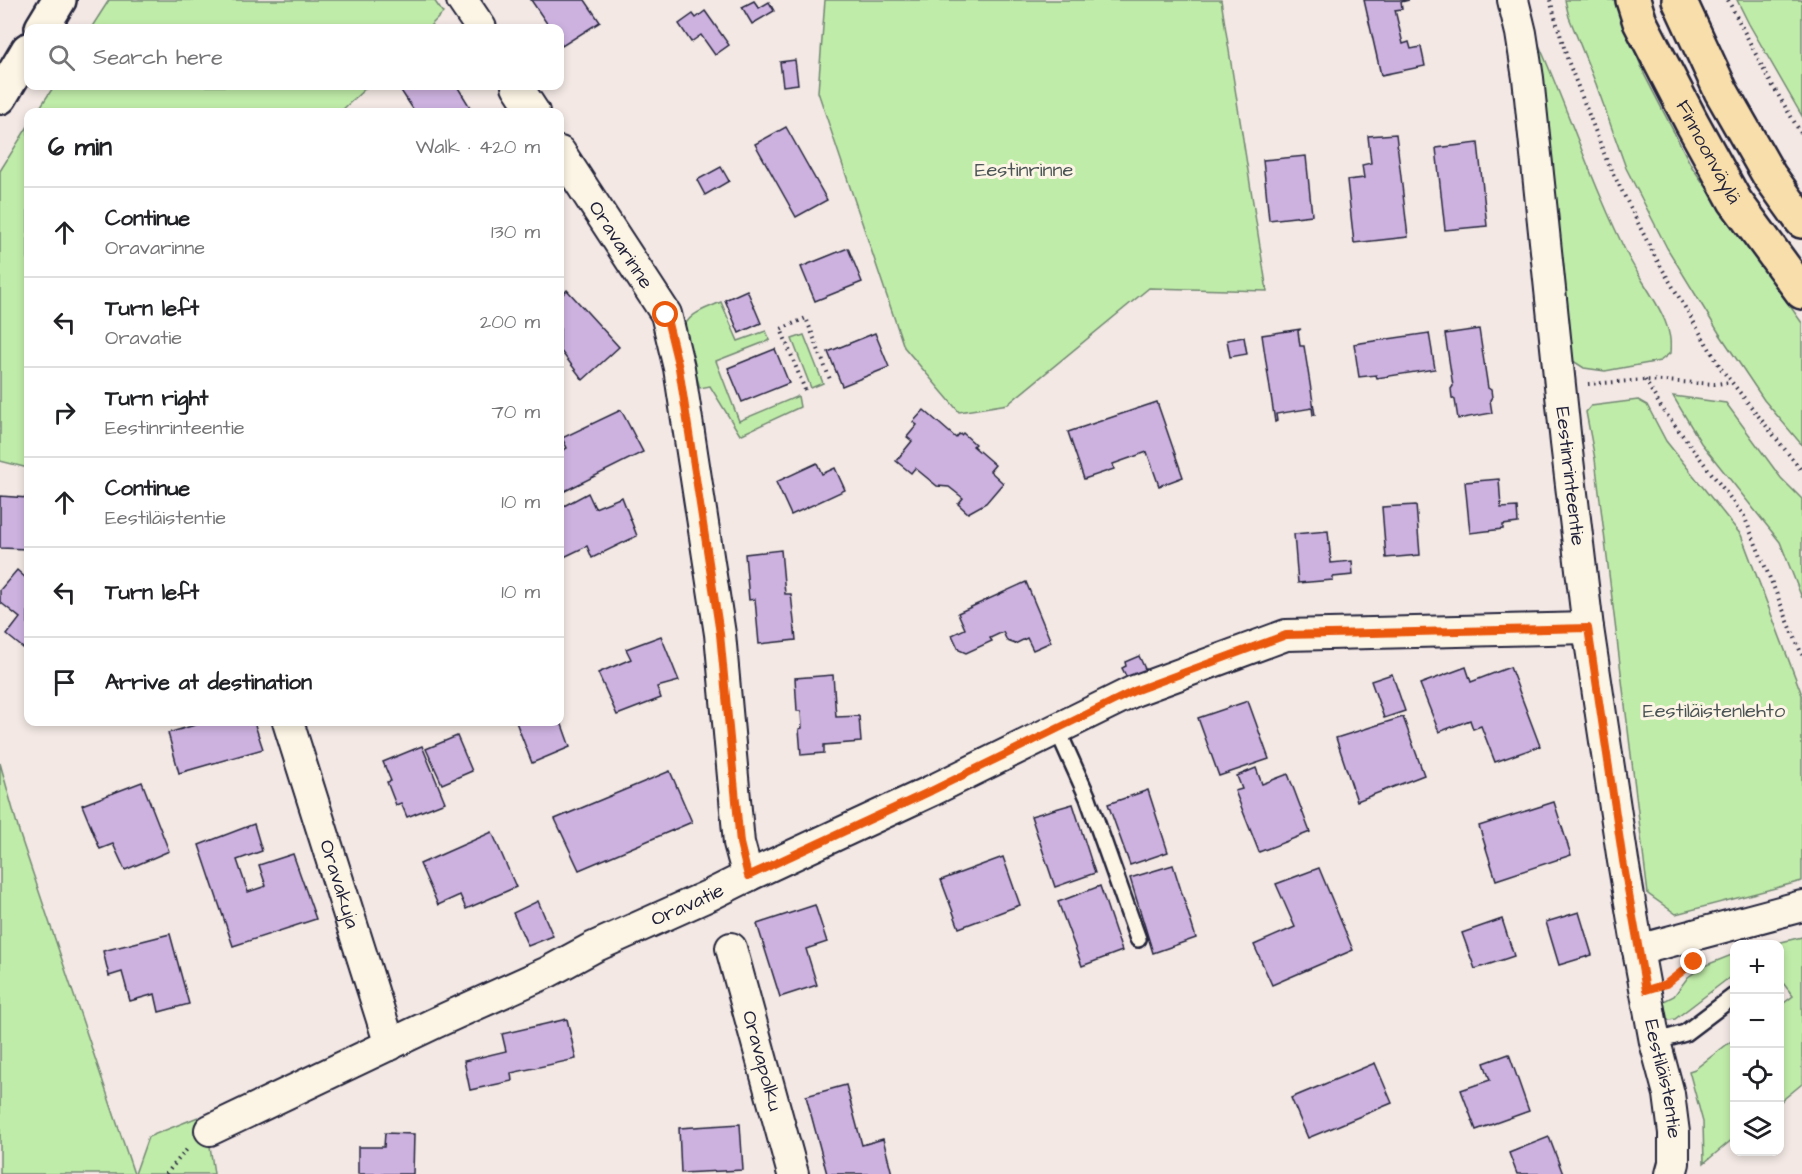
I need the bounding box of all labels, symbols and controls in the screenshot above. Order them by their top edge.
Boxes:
search box [24,24,564,90]
icon: search [45,41,78,74]
text: Search here [93,42,223,73]
street label: Finnoonväylä [1669,95,1748,209]
text: 6 min [48,129,112,165]
text: Walk · 420 m [416,133,540,161]
park label: Eestinrinne [975,156,1074,184]
street label: Oravarinne [582,195,660,295]
text: Continue [105,203,190,234]
icon: ahead [48,216,81,249]
text: 130 m [491,218,540,246]
text: Oravarinne [105,234,205,262]
text: Turn left [105,293,199,324]
route start [652,301,678,327]
icon: left [48,306,81,339]
text: 200 m [480,308,540,336]
text: Oravatie [105,324,182,352]
text: Turn right [105,383,208,414]
icon: right [48,396,81,429]
text: 70 m [492,398,540,426]
street label: Eestinrinteentie [1548,405,1592,547]
text: Eestinrinteentie [105,414,245,442]
text: Continue [105,473,190,504]
icon: ahead [48,486,81,519]
text: 10 m [501,488,540,516]
text: Eestiläistentie [105,504,226,532]
icon: left [48,576,81,609]
text: Turn left [105,577,199,608]
text: 10 m [501,578,540,606]
icon: arrive [48,666,81,699]
text: Arrive at destination [105,667,312,698]
park label: Eestiläistenlehto [1643,697,1785,725]
street label: Oravakuja [312,836,366,932]
street label: Oravatie [647,876,729,934]
map controls [1730,940,1784,1156]
button: + [1730,940,1784,994]
route end [1680,948,1706,974]
button: − [1730,994,1784,1048]
street label: Oravapolku [735,1007,789,1114]
street label: Eestiläistentie [1637,1017,1689,1140]
button: locate [1730,1048,1784,1102]
button: layers [1730,1102,1784,1156]

